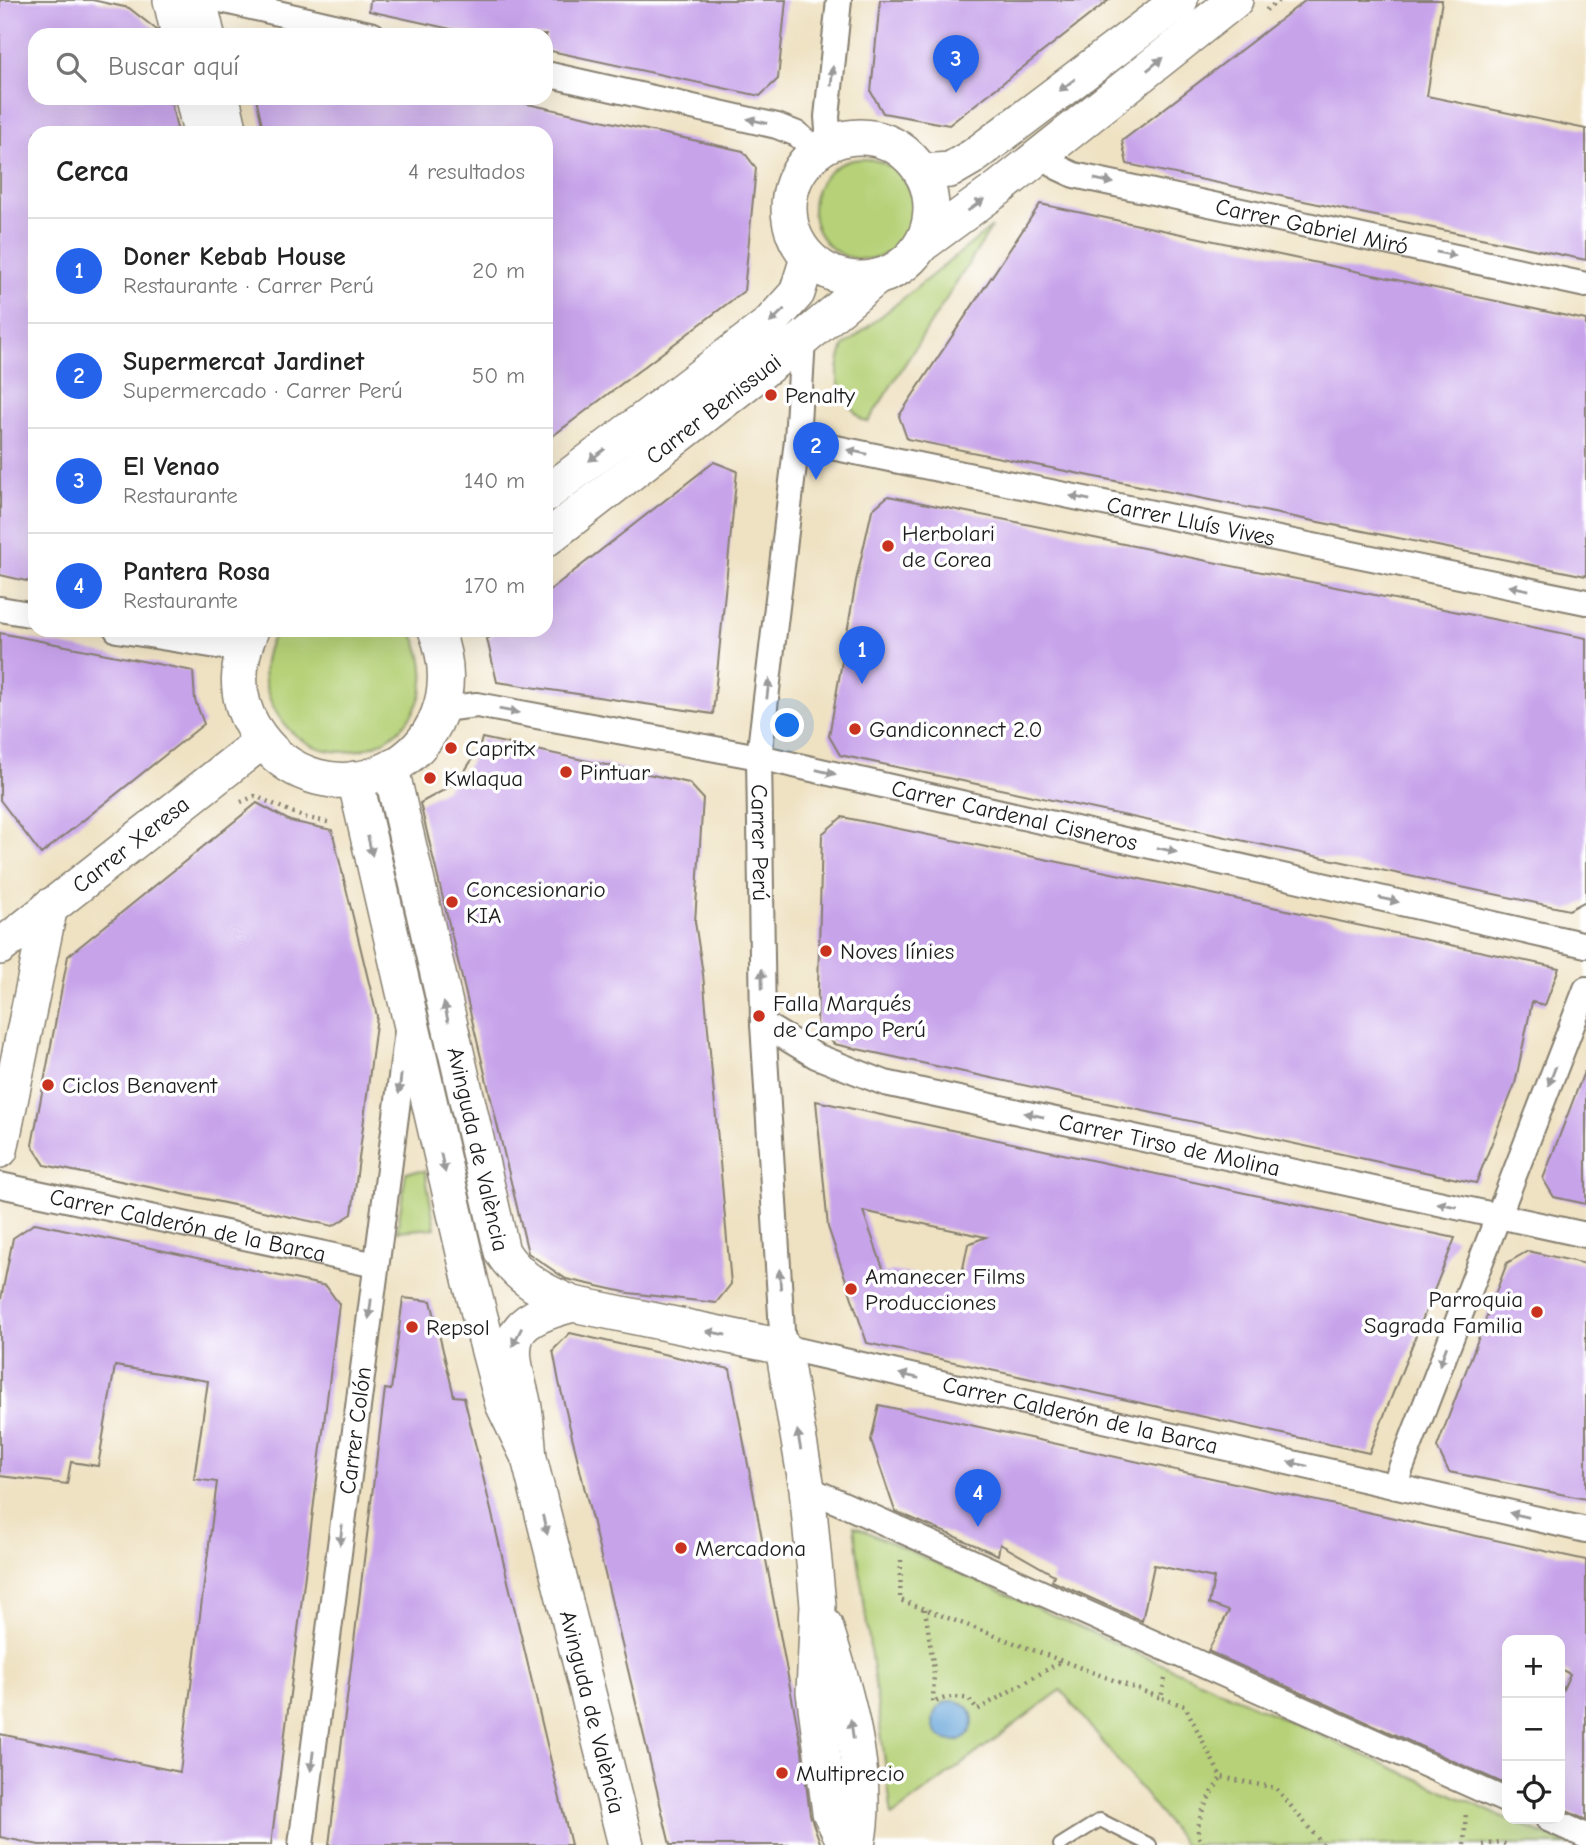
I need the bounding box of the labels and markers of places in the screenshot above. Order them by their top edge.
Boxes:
pin: 3 [933,35,979,93]
place label: Penalty [785,382,856,409]
marker: Penalty [763,387,779,403]
pin: 2 [793,422,839,480]
place label: Herbolari de Corea [902,520,995,573]
marker: Herbolari de Corea [880,538,896,554]
pin: 1 [839,626,885,684]
place label: Gandiconnect 2.0 [869,716,1043,743]
marker: Gandiconnect 2.0 [847,721,863,737]
place label: Capritx [465,735,535,762]
marker: Capritx [443,740,459,756]
place label: Pintuar [580,759,651,786]
marker: Pintuar [558,764,574,780]
place label: Kwlaqua [444,765,523,792]
marker: Kwlaqua [422,770,438,786]
place label: Concesionario KIA [466,876,606,929]
marker: Concesionario KIA [444,894,460,910]
place label: Noves línies [840,938,954,965]
marker: Noves línies [818,943,834,959]
place label: Falla Marqués de Campo Perú [773,990,926,1043]
marker: Falla Marqués de Campo Perú [751,1008,767,1024]
place label: Ciclos Benavent [62,1072,218,1099]
marker: Ciclos Benavent [40,1077,56,1093]
place label: Amanecer Films Producciones [865,1263,1025,1316]
marker: Amanecer Films Producciones [843,1281,859,1297]
place label: Parroquia Sagrada Familia [1364,1286,1523,1339]
marker: Parroquia Sagrada Familia [1529,1304,1545,1320]
place label: Repsol [426,1314,490,1341]
marker: Repsol [404,1319,420,1335]
pin: 4 [955,1469,1001,1527]
place label: Mercadona [695,1535,806,1562]
marker: Mercadona [673,1540,689,1556]
place label: Multiprecio [796,1760,905,1787]
marker: Multiprecio [774,1765,790,1781]

